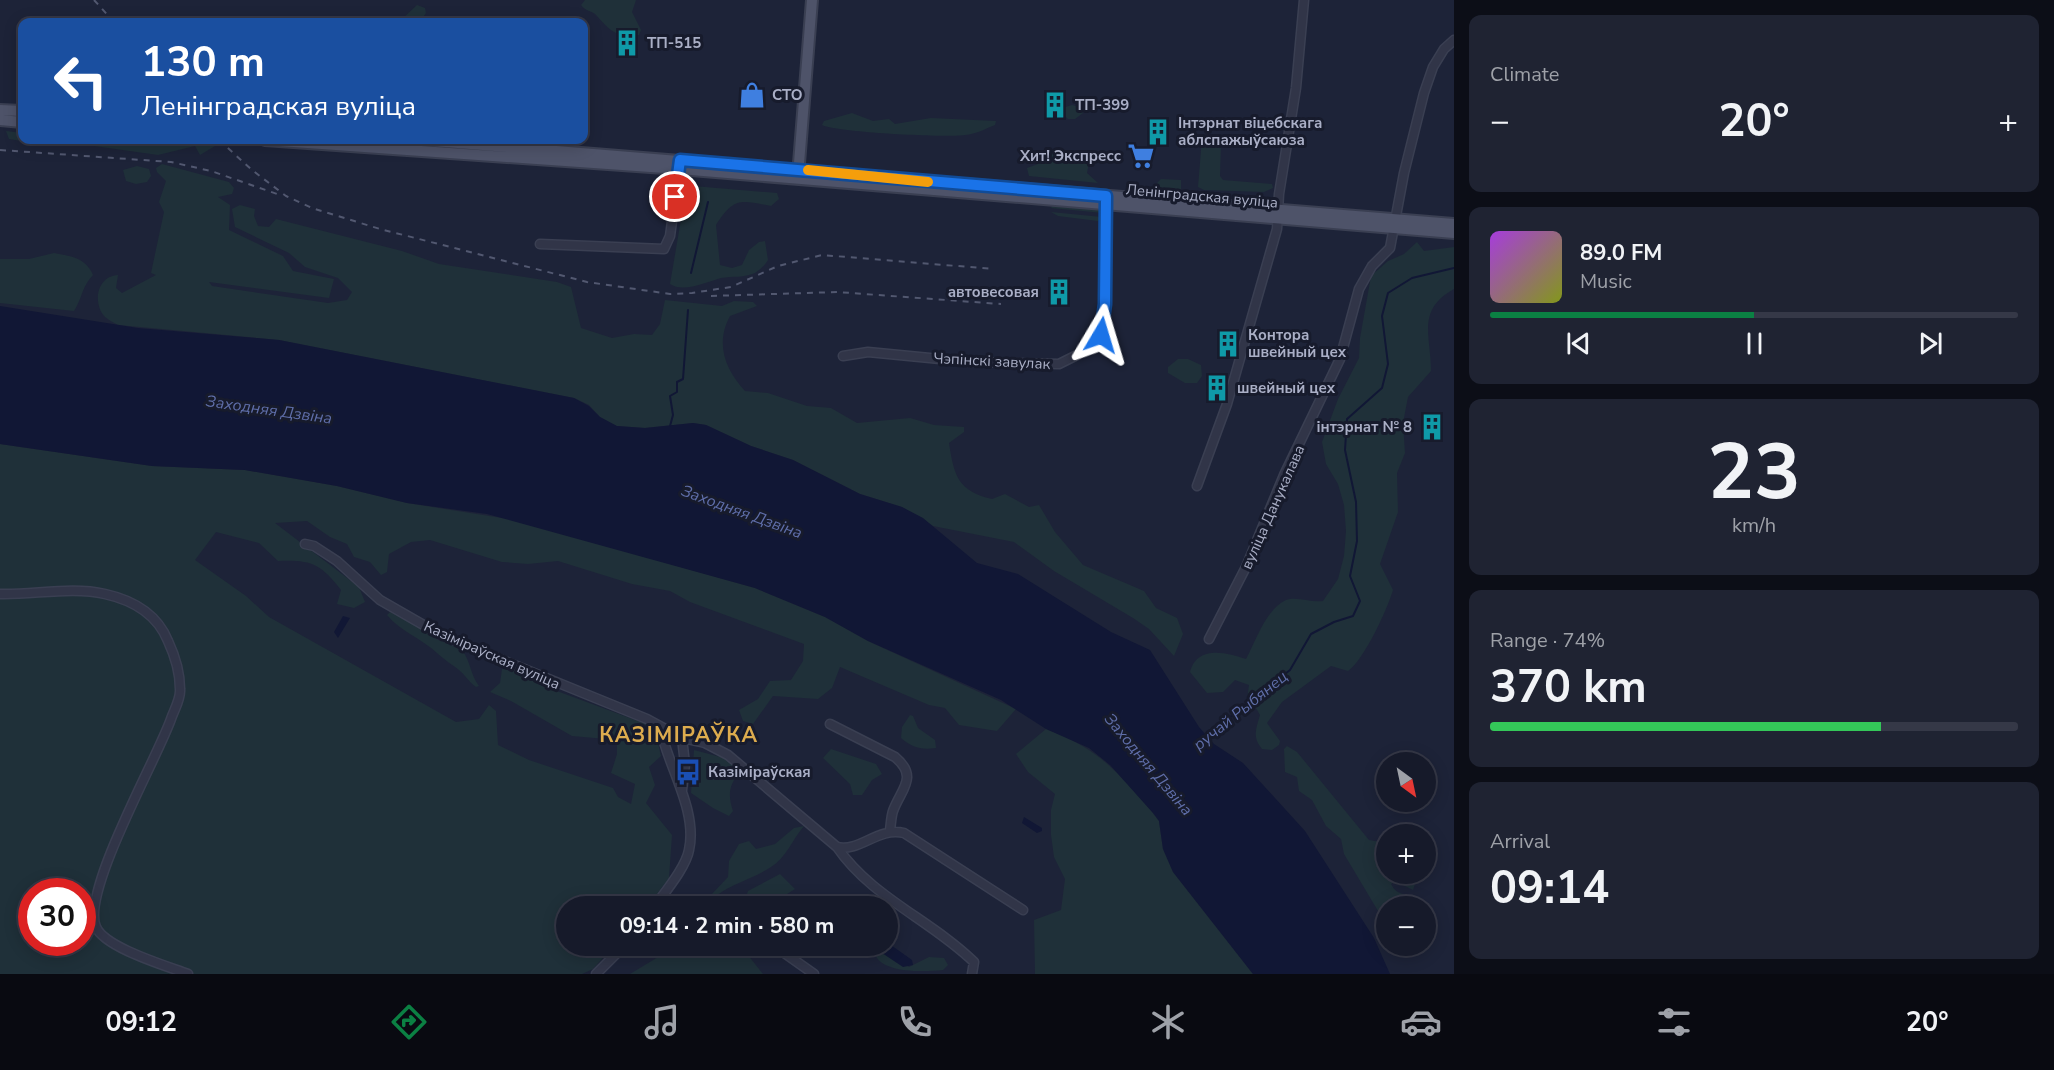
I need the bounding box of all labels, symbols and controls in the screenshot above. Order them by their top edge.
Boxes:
building icon: ТП-515 [612,28,642,58]
place label: ТП-515 [647,33,701,53]
text: 130 m [141,34,265,91]
icon: left [42,42,120,120]
text: Climate [1490,61,1559,88]
shop icon: СТО [737,80,767,110]
place label: СТО [772,85,803,105]
text: Ленінградская вуліца [141,88,416,125]
building icon: ТП-399 [1040,90,1070,120]
text: 20° [1718,91,1790,152]
place label: ТП-399 [1075,95,1129,115]
text: − [1490,99,1510,144]
text: + [1998,99,2018,144]
place label: Інтэрнат віцебскага аблспажыўсаюза [1178,113,1322,150]
building icon: Інтэрнат віцебскага аблспажыўсаюза [1143,117,1173,147]
supermarket icon: Хит! Экспресс [1126,141,1156,171]
place label: Хит! Экспресс [1019,146,1121,166]
pin [649,171,700,222]
street label: Ленінградская вуліца [1125,179,1279,213]
icon: arrive [658,180,691,213]
text: 89.0 FM [1580,238,1662,268]
text: Music [1580,268,1632,295]
building icon: автовесовая [1044,277,1074,307]
place label: автовесовая [948,282,1039,302]
position arrow [1069,303,1133,367]
place label: Контора швейный цех [1248,325,1347,362]
icon: previous [1562,327,1595,360]
icon: pause [1738,327,1771,360]
icon: next [1914,327,1947,360]
building icon: Контора швейный цех [1213,329,1243,359]
street label: Чэпінскі завулак [933,348,1051,374]
building icon: швейный цех [1202,373,1232,403]
place label: швейный цех [1237,378,1336,398]
water label: Заходняя Дзвіна [204,390,334,430]
building icon: інтэрнат № 8 [1417,412,1447,442]
place label: інтэрнат № 8 [1317,417,1412,437]
text: 23 [1707,419,1801,526]
street label: вуліца Данукалава [1237,442,1309,572]
water label: Заходняя Дзвіна [678,480,805,544]
text: km/h [1732,512,1776,539]
street label: Казіміраўская вуліца [421,616,563,694]
text: Range · 74% [1490,627,1605,654]
text: 370 km [1490,657,1647,718]
water label: ручай Рыбянец [1189,666,1292,756]
water label: Заходняя Дзвіна [1099,709,1198,821]
district label: КАЗІМІРАЎКА [599,721,759,749]
north arrow [1376,752,1436,812]
map controls [1376,752,1436,956]
bus stop icon: Казіміраўская [673,757,703,787]
place label: Казіміраўская [708,762,811,782]
button: + [1376,824,1436,884]
text: Arrival [1490,828,1550,855]
text: 09:14 [1490,858,1609,919]
speed limit sign: 30 [18,878,96,956]
button: − [1376,896,1436,956]
text: 09:14 · 2 min · 580 m [620,911,834,941]
icon: directions [388,1001,430,1043]
icon: music [641,1001,683,1043]
icon: phone [894,1001,936,1043]
icon: climate [1147,1001,1189,1043]
icon: car [1400,1001,1442,1043]
icon: filters [1653,1001,1695,1043]
text: 09:12 [105,1004,177,1041]
text: 20° [1906,1004,1948,1041]

